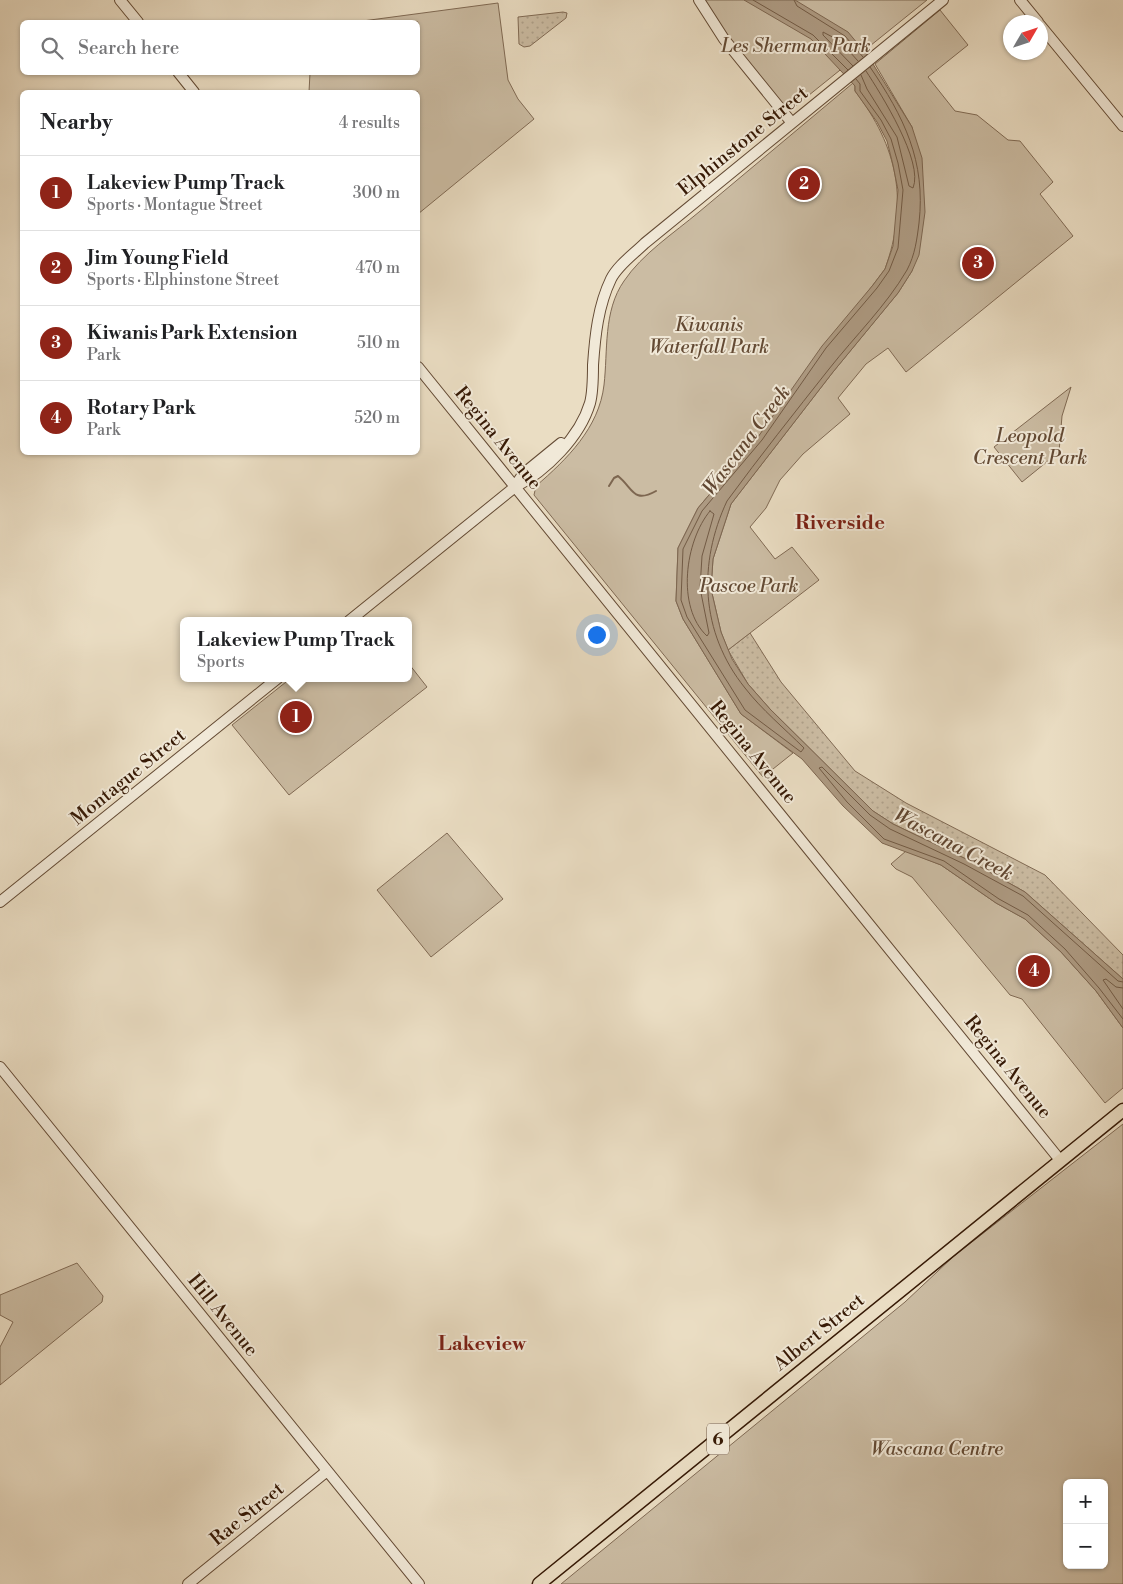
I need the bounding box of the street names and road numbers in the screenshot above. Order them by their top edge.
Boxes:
street label: Elphinstone Street [673,81,813,201]
street label: Regina Avenue [449,381,547,495]
street label: Regina Avenue [704,695,802,809]
street label: Montague Street [66,723,191,831]
street label: Regina Avenue [959,1010,1057,1124]
street label: Hill Avenue [182,1269,264,1361]
street label: Albert Street [768,1288,870,1377]
road number: 6 [707,1424,729,1455]
street label: Rae Street [205,1477,289,1551]

